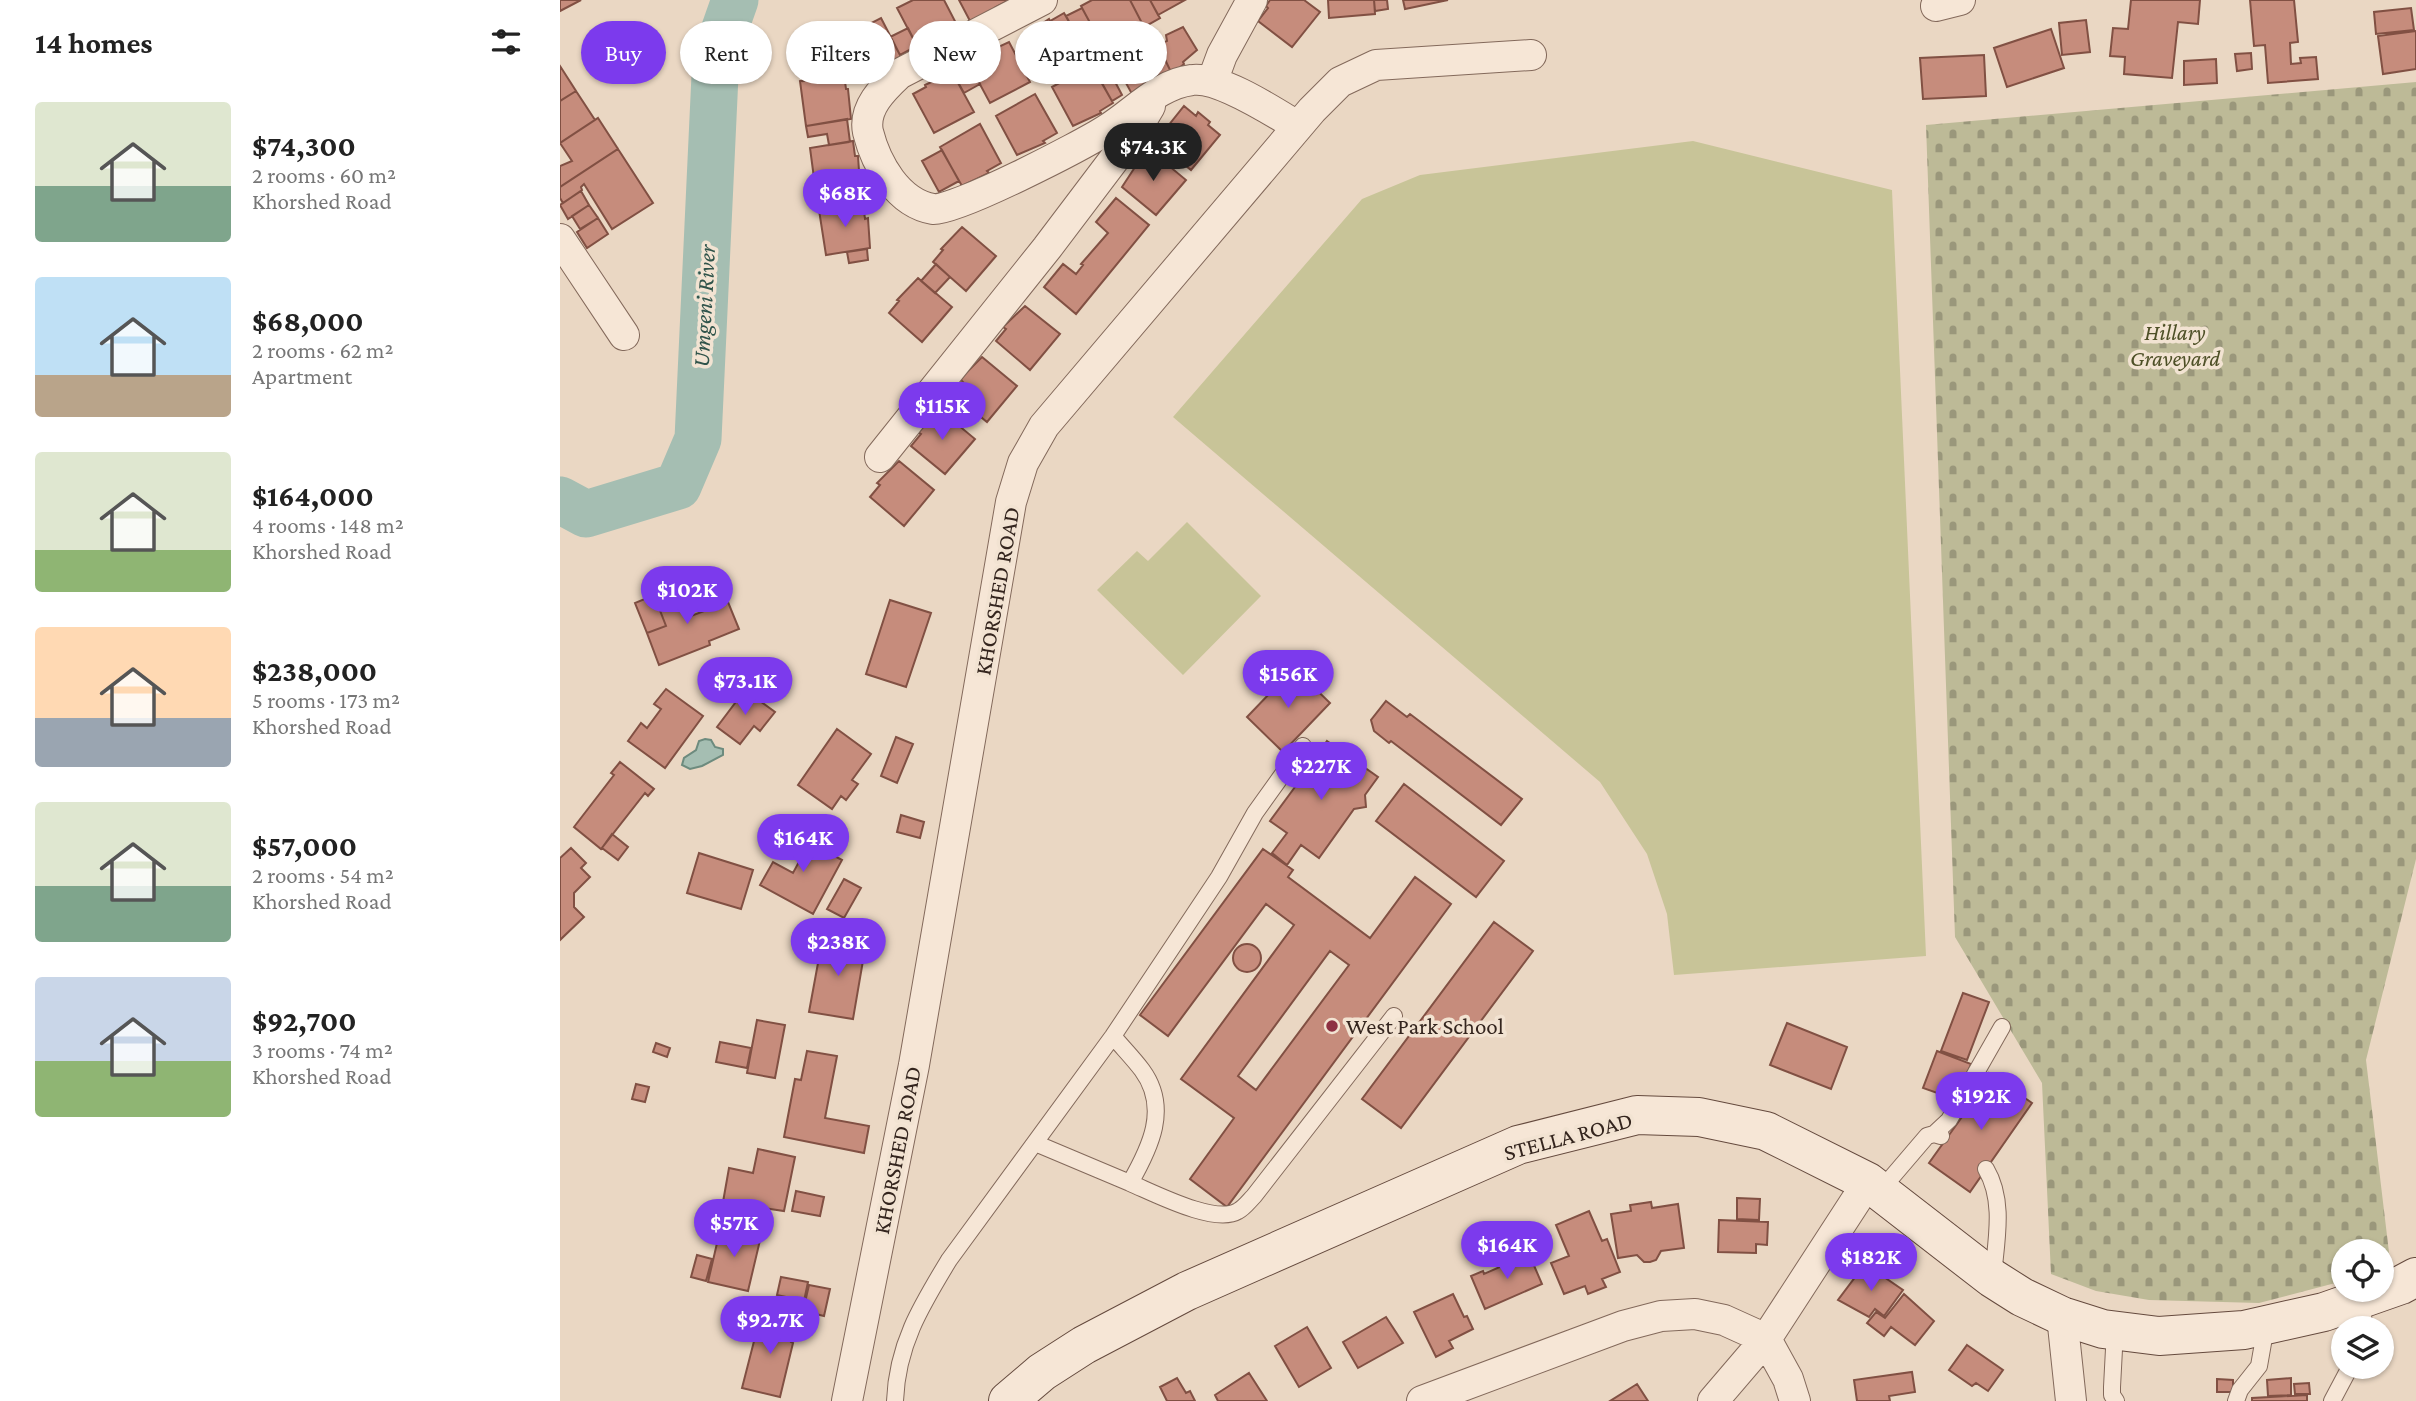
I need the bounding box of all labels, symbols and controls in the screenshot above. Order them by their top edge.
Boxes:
chip: Buy [581,21,666,84]
chip: Rent [680,21,772,84]
chip: Filters [786,21,895,84]
chip: New [909,21,1001,84]
chip: Apartment [1015,21,1167,84]
icon: filters [487,23,525,61]
text: 14 homes [35,26,153,59]
pin: $74.3K [1096,124,1210,183]
text: $74,300 [252,129,356,162]
icon: home [91,130,175,214]
text: $74.3K [1120,133,1186,159]
text: 2 rooms · 60 m² [252,162,396,188]
pin: $68K [804,170,886,229]
text: $68K [819,179,871,205]
text: Khorshed Road [252,188,392,214]
water label: Umgeni River [687,243,720,368]
text: $68,000 [252,304,364,337]
icon: home [91,305,175,389]
park label: Hillary Graveyard [2130,319,2221,371]
text: 2 rooms · 62 m² [252,337,393,363]
text: Apartment [252,363,352,389]
pin: $115K [893,382,991,442]
text: $115K [915,392,969,418]
text: $164,000 [252,479,374,512]
icon: home [91,480,175,564]
street label: KHORSHED ROAD [969,505,1025,677]
text: 4 rooms · 148 m² [252,512,404,538]
text: Khorshed Road [252,538,392,564]
pin: $102K [638,566,736,626]
text: $102K [657,576,717,602]
pin: $156K [1239,650,1337,710]
text: $238,000 [252,654,377,687]
icon: home [91,655,175,739]
pin: $73.1K [688,658,802,717]
text: $156K [1259,660,1317,686]
text: $73.1K [713,667,777,693]
text: 5 rooms · 173 m² [252,687,400,713]
text: Khorshed Road [252,713,392,739]
pin: $227K [1272,742,1370,802]
text: $227K [1291,752,1351,778]
pin: $164K [754,814,852,874]
text: $164K [773,824,833,850]
text: $57,000 [252,829,357,862]
icon: home [91,830,175,914]
text: 2 rooms · 54 m² [252,862,394,888]
text: Khorshed Road [252,888,392,914]
pin: $238K [789,918,887,978]
text: $238K [807,928,869,954]
text: $92,700 [252,1004,357,1037]
icon: home [91,1005,175,1089]
place label: West Park School [1346,1013,1504,1039]
marker: West Park School [1324,1018,1340,1034]
text: 3 rooms · 74 m² [252,1037,393,1063]
text: Khorshed Road [252,1063,392,1089]
street label: KHORSHED ROAD [868,1064,926,1236]
pin: $192K [1932,1072,2030,1132]
text: $192K [1952,1082,2010,1108]
street label: STELLA ROAD [1501,1106,1635,1166]
pin: $57K [693,1200,775,1259]
text: $57K [710,1209,758,1235]
pin: $164K [1458,1222,1556,1281]
text: $164K [1477,1231,1537,1257]
pin: $182K [1822,1234,1920,1293]
map controls [2331,1239,2394,1379]
button: locate [2331,1239,2394,1302]
text: $182K [1841,1243,1901,1269]
pin: $92.7K [713,1296,827,1356]
text: $92.7K [736,1306,804,1332]
button: layers [2331,1316,2394,1379]

